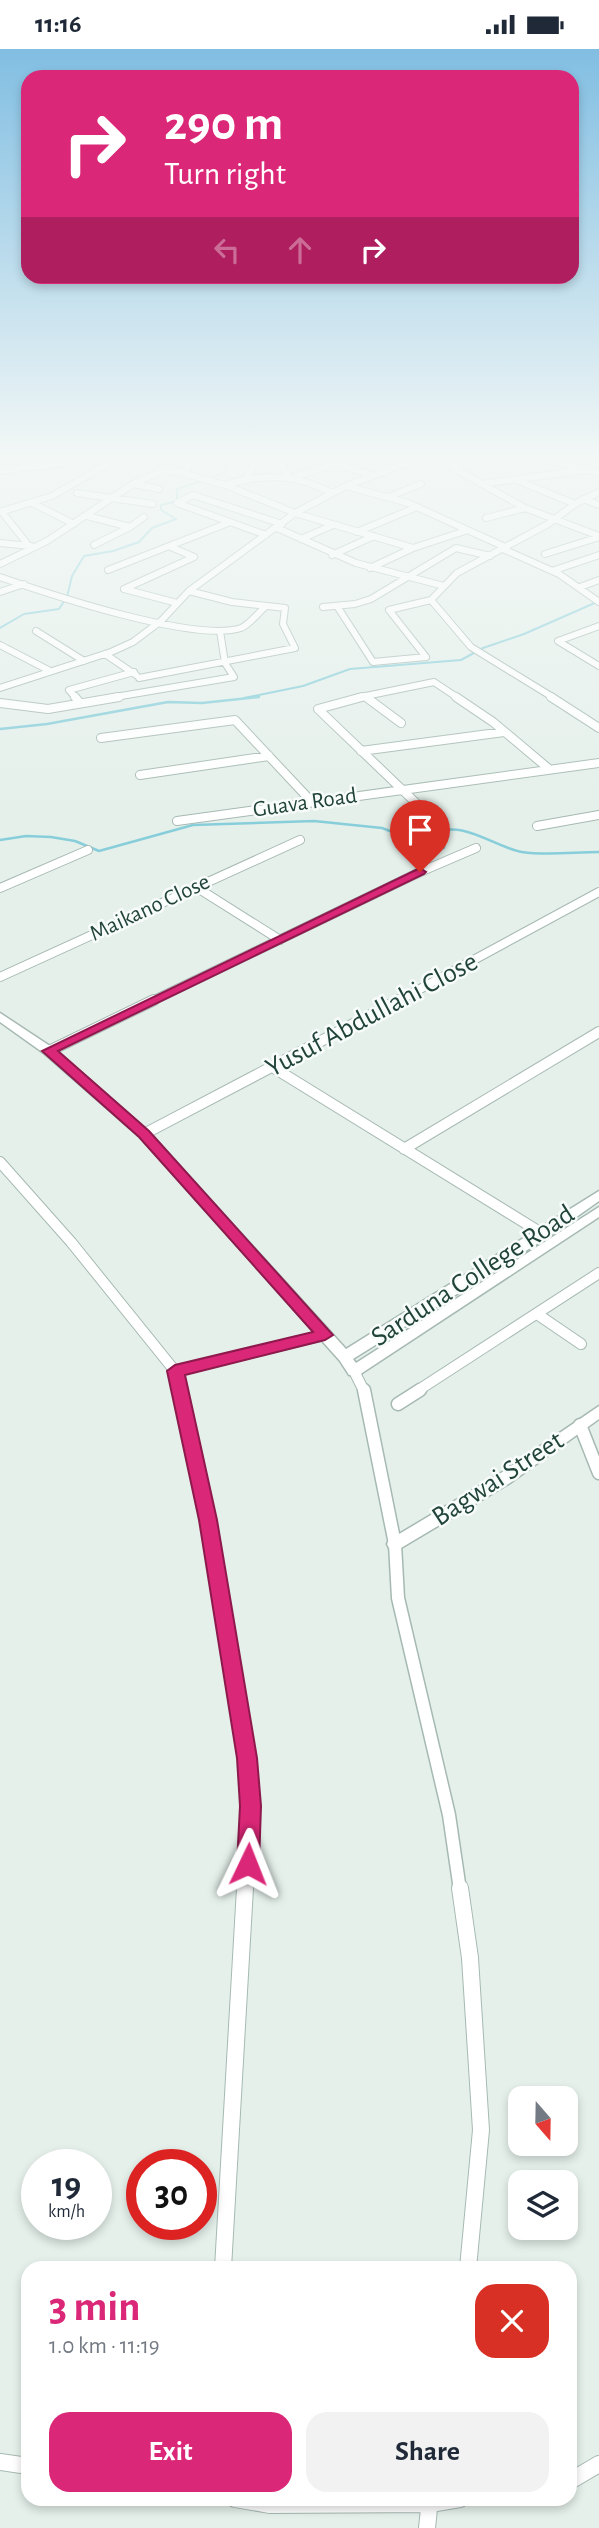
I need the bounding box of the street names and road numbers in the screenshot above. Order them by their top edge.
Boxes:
street label: Guava Road [251,784,359,822]
street label: Maikano Close [86,870,214,946]
street label: Yusuf Abdullahi Close [262,947,482,1083]
street label: Sarduna College Road [366,1200,580,1352]
street label: Bagwai Street [427,1426,569,1532]

